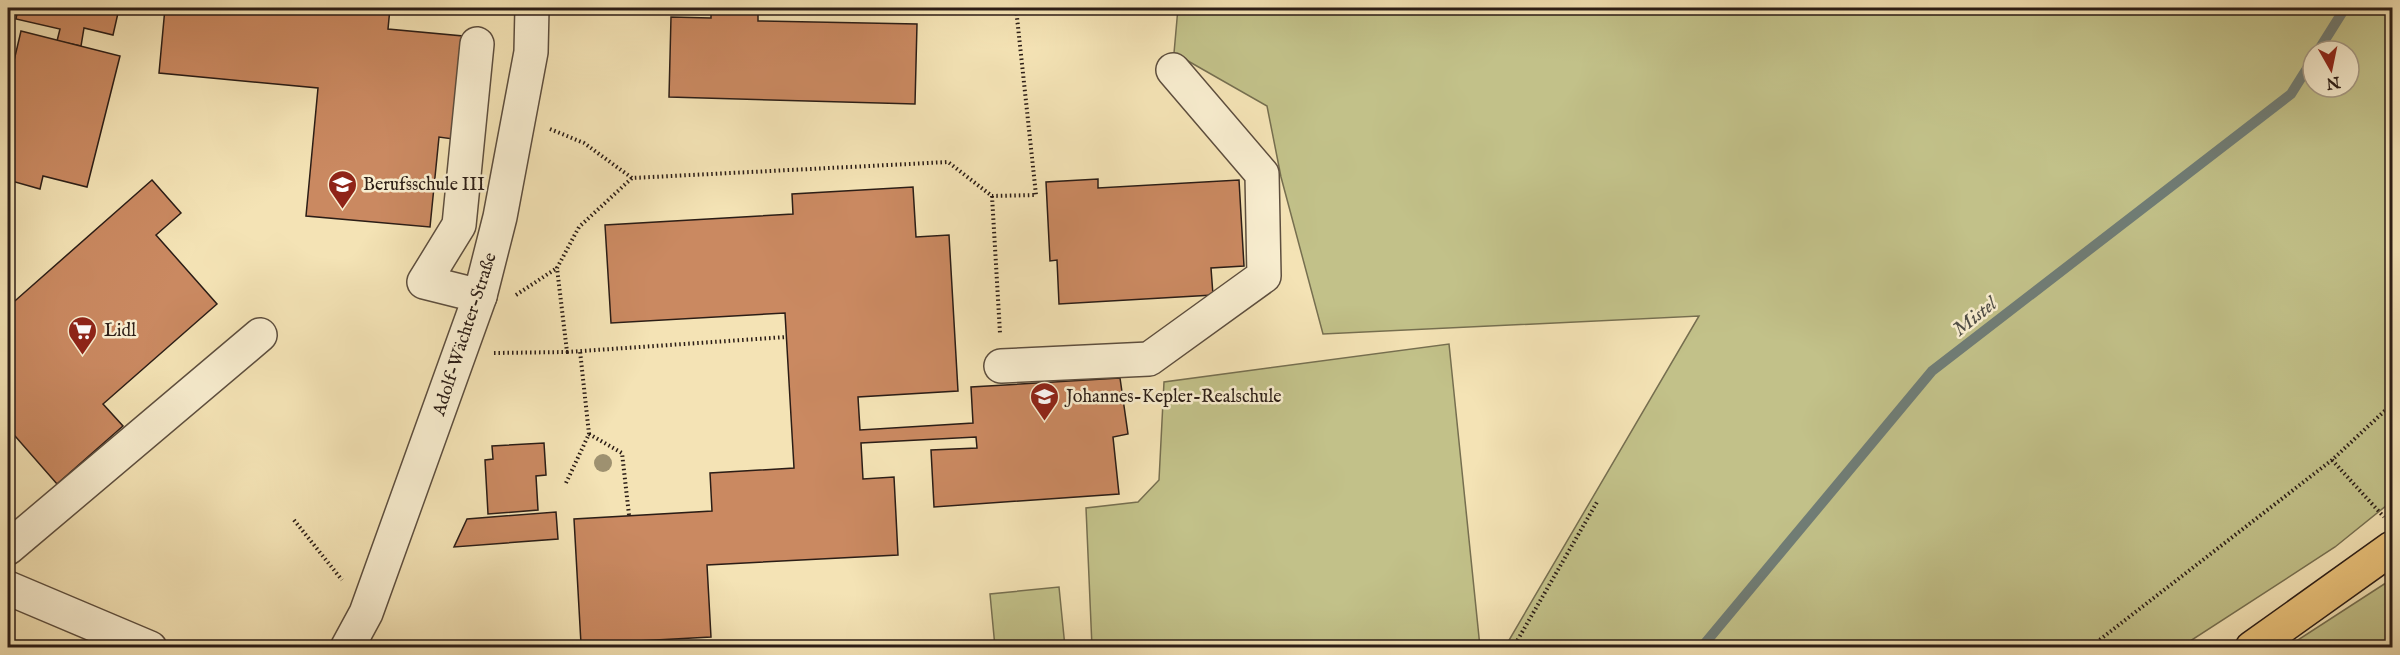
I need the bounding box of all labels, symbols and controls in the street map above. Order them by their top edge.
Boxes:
north arrow [2301,39,2361,99]
text: N [2324,71,2342,93]
school or university icon: Berufsschule III [326,168,358,210]
place label: Berufsschule III [363,174,485,197]
street label: Adolf-Wächter-Straße [428,250,503,420]
water label: Mistel [1948,291,2004,342]
supermarket icon: Lidl [67,314,99,356]
place label: Lidl [104,320,136,343]
school or university icon: Johannes-Kepler-Realschule [1029,380,1061,422]
place label: Johannes-Kepler-Realschule [1064,386,1282,409]

